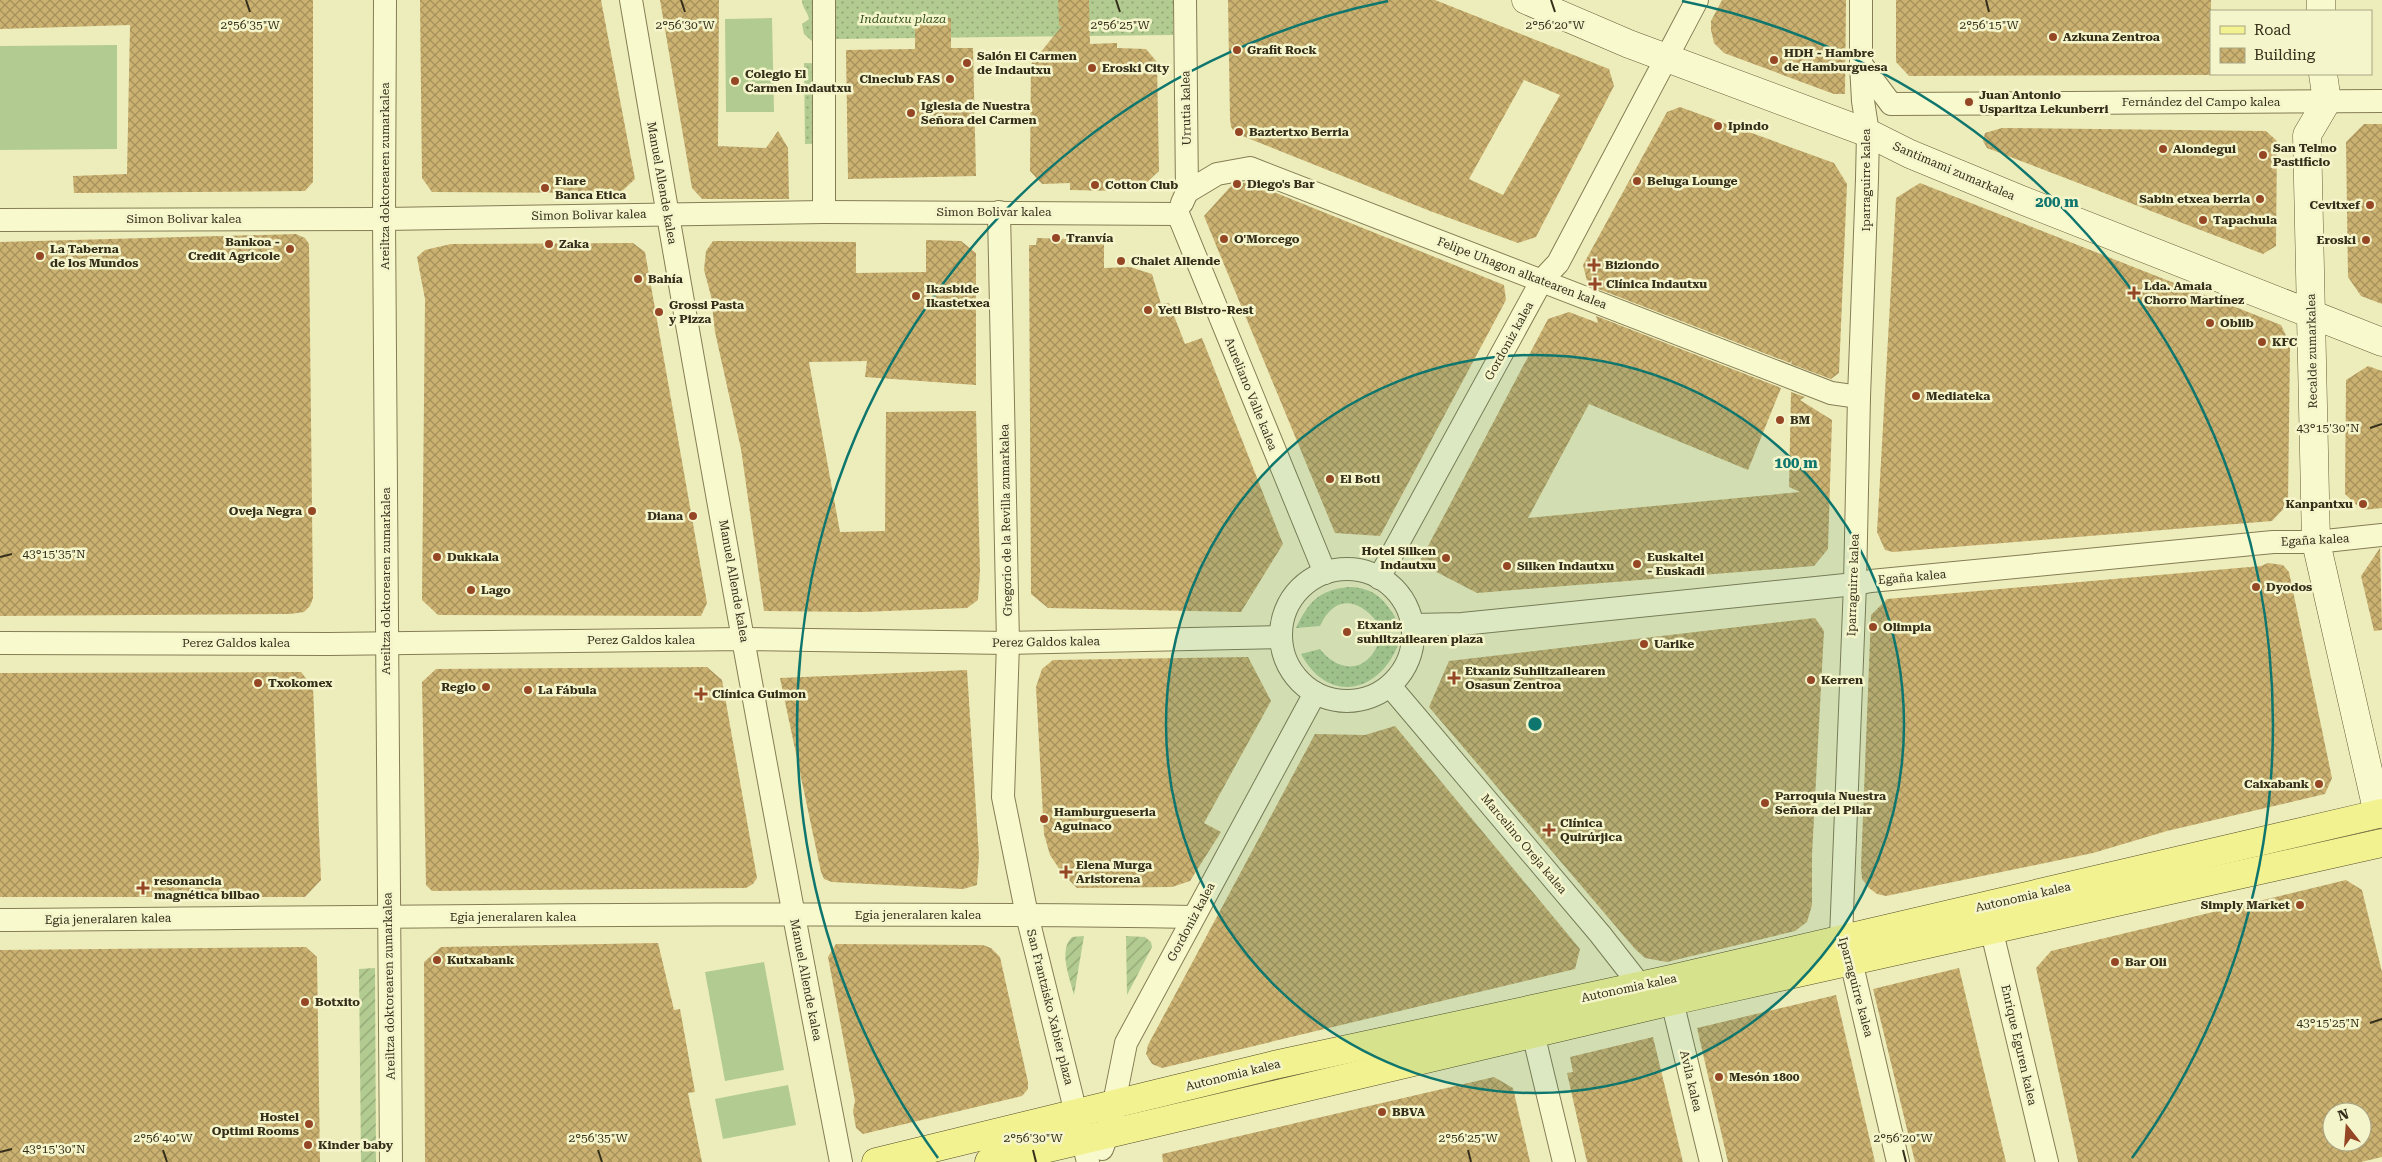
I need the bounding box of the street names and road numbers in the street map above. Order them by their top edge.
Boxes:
street label: Urrutia kalea [1178,70,1194,146]
street label: Areiltza doktorearen zumarkalea [378,82,392,270]
street label: Fernández del Campo kalea [2122,95,2281,109]
street label: Manuel Allende kalea [644,121,680,246]
street label: Iparraguirre kalea [1859,128,1873,231]
street label: Santimami zumarkalea [1891,139,2018,203]
street label: Simon Bolivar kalea [937,205,1052,219]
street label: Simon Bolivar kalea [531,207,647,223]
street label: Simon Bolivar kalea [127,212,242,226]
street label: Felipe Uhagon alkatearen kalea [1435,234,1609,312]
street label: Recalde zumarkalea [2304,293,2320,409]
street label: Gordoniz kalea [1482,299,1537,383]
street label: Aureliano Valle kalea [1222,335,1280,453]
street label: Gregorio de la Revilla zumarkalea [997,423,1015,616]
street label: Areiltza doktorearen zumarkalea [379,487,393,675]
street label: Manuel Allende kalea [716,519,752,644]
street label: Egaña kalea [2280,531,2350,549]
street label: Iparraguirre kalea [1844,533,1862,637]
street label: Egaña kalea [1877,567,1947,587]
street label: Perez Galdos kalea [587,633,696,647]
street label: Perez Galdos kalea [992,634,1101,650]
street label: Perez Galdos kalea [182,636,291,650]
street label: Marcelino Oreja kalea [1478,791,1570,897]
street label: Autonomia kalea [1974,879,2072,915]
street label: Gordoniz kalea [1164,880,1218,964]
street label: Areiltza doktorearen zumarkalea [380,892,398,1080]
street label: Egia jeneralaren kalea [855,908,982,922]
street label: Egia jeneralaren kalea [450,910,577,924]
street label: Egia jeneralaren kalea [45,911,172,927]
street label: Manuel Allende kalea [787,918,825,1043]
street label: San Frantzisko Xabier plaza [1024,928,1076,1087]
street label: Iparraguirre kalea [1836,935,1876,1039]
street label: Autonomia kalea [1580,971,1679,1005]
street label: Enrique Eguren kalea [1998,983,2040,1107]
street label: Avila kalea [1677,1049,1705,1113]
street label: Autonomia kalea [1184,1056,1282,1094]

